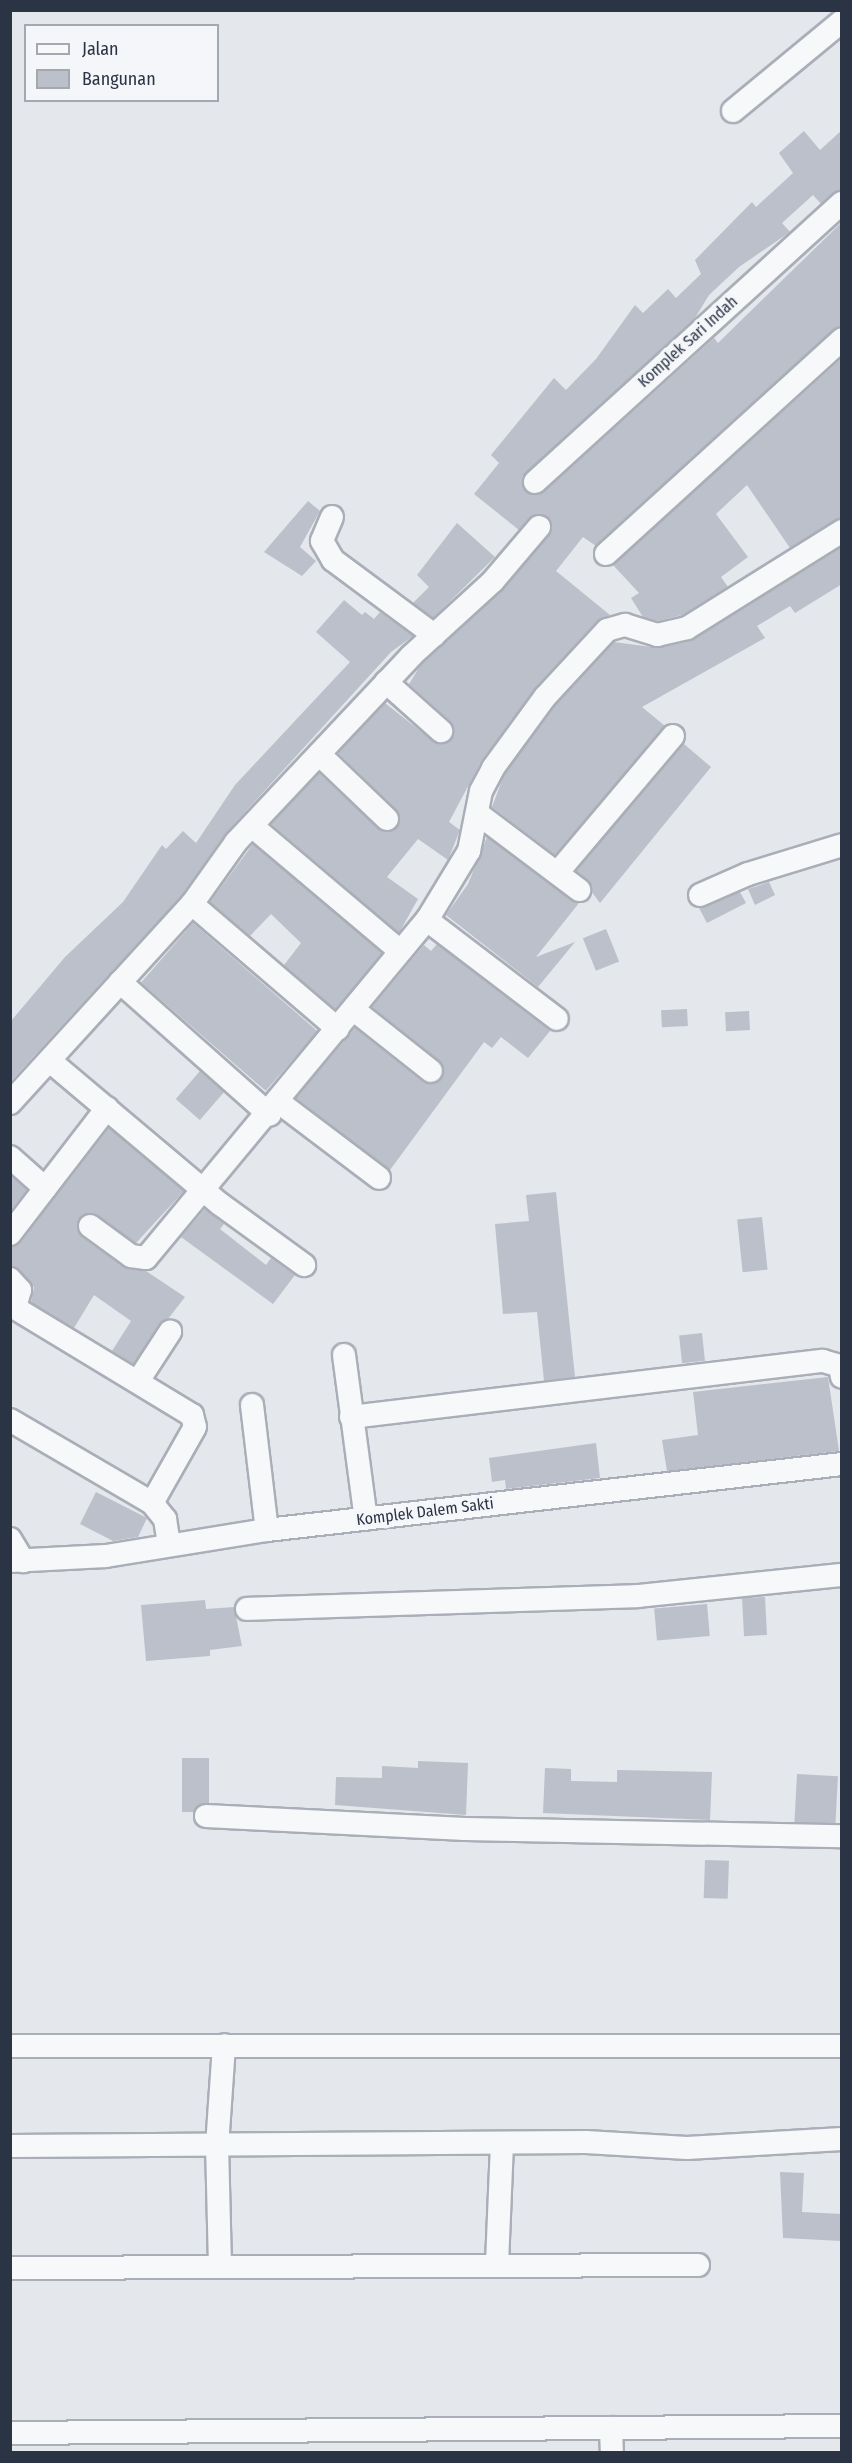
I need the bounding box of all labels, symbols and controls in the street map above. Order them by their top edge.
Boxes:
legend [24,24,219,102]
text: Jalan [82,38,119,60]
text: Bangunan [82,68,156,90]
street label: Komplek Sari Indah [634,292,742,392]
street label: Komplek Dalem Sakti [355,1494,495,1530]

